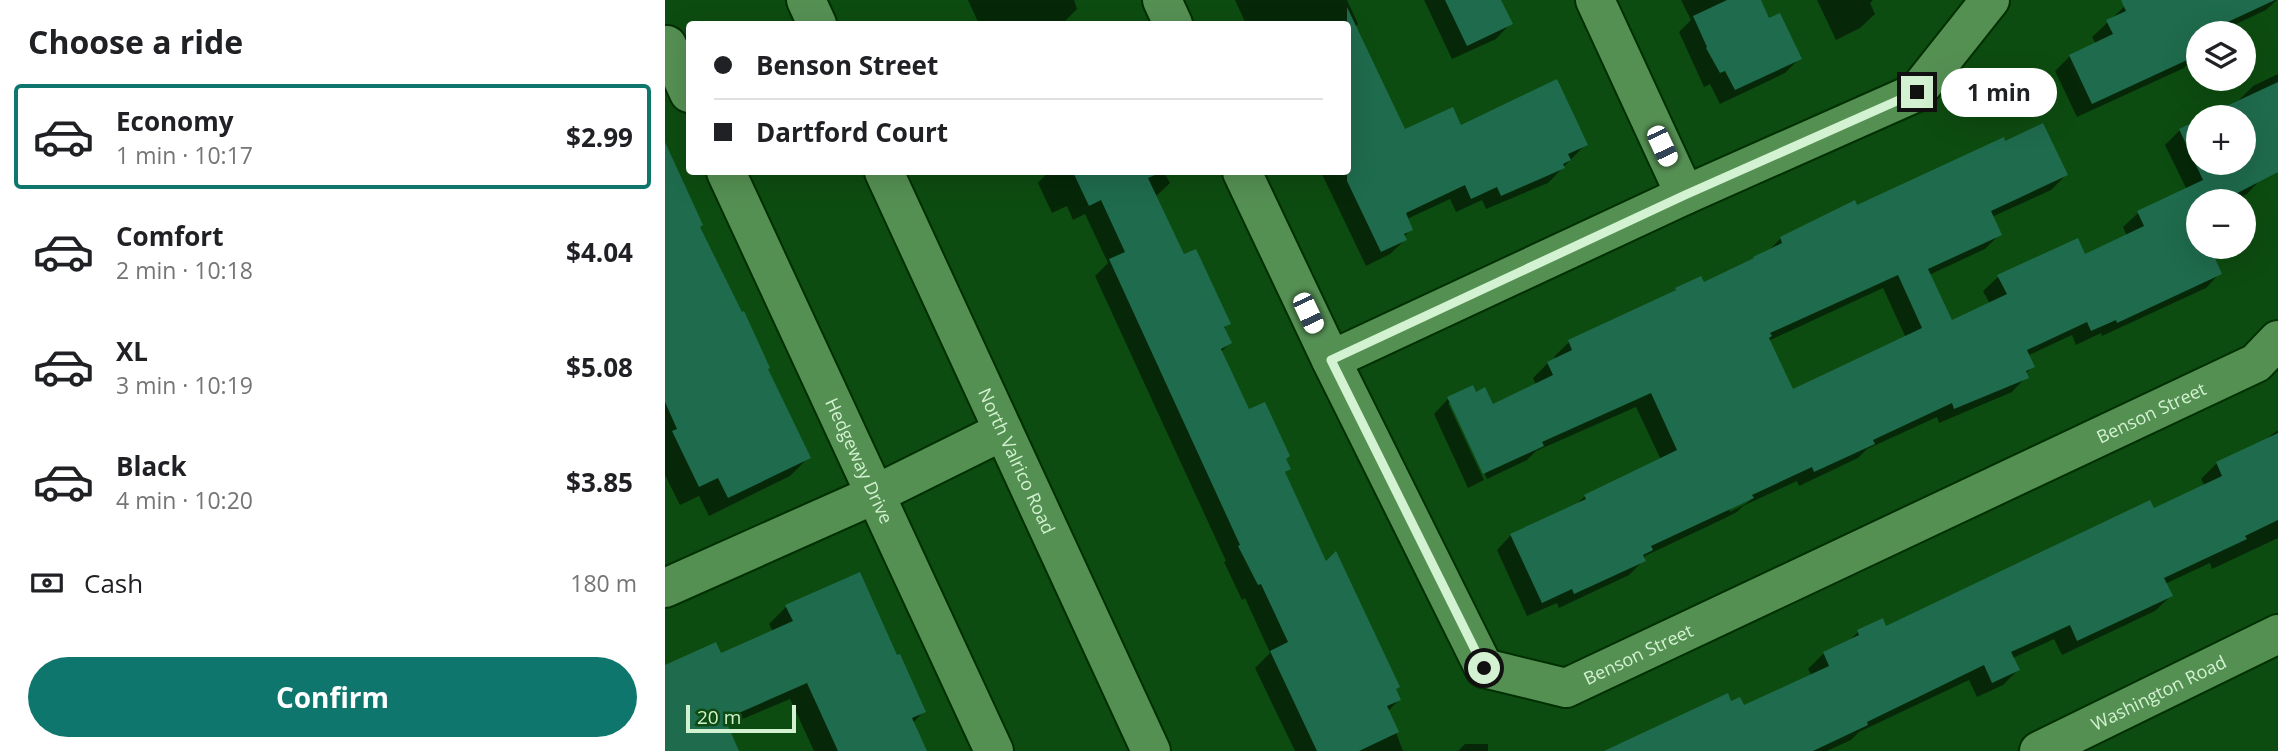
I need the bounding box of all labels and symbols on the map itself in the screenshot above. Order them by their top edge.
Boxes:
callout: 1 min [1941,68,2057,116]
route end [1901,76,1933,108]
car [1644,123,1681,169]
car [1290,290,1327,336]
street label: Benson Street [2092,376,2210,448]
street label: North Valrico Road [973,384,1061,538]
street label: Hedgeway Drive [820,394,899,527]
street label: Benson Street [1579,618,1697,690]
street label: Washington Road [2087,649,2230,736]
route start [1468,652,1500,684]
scale bar [686,702,796,734]

